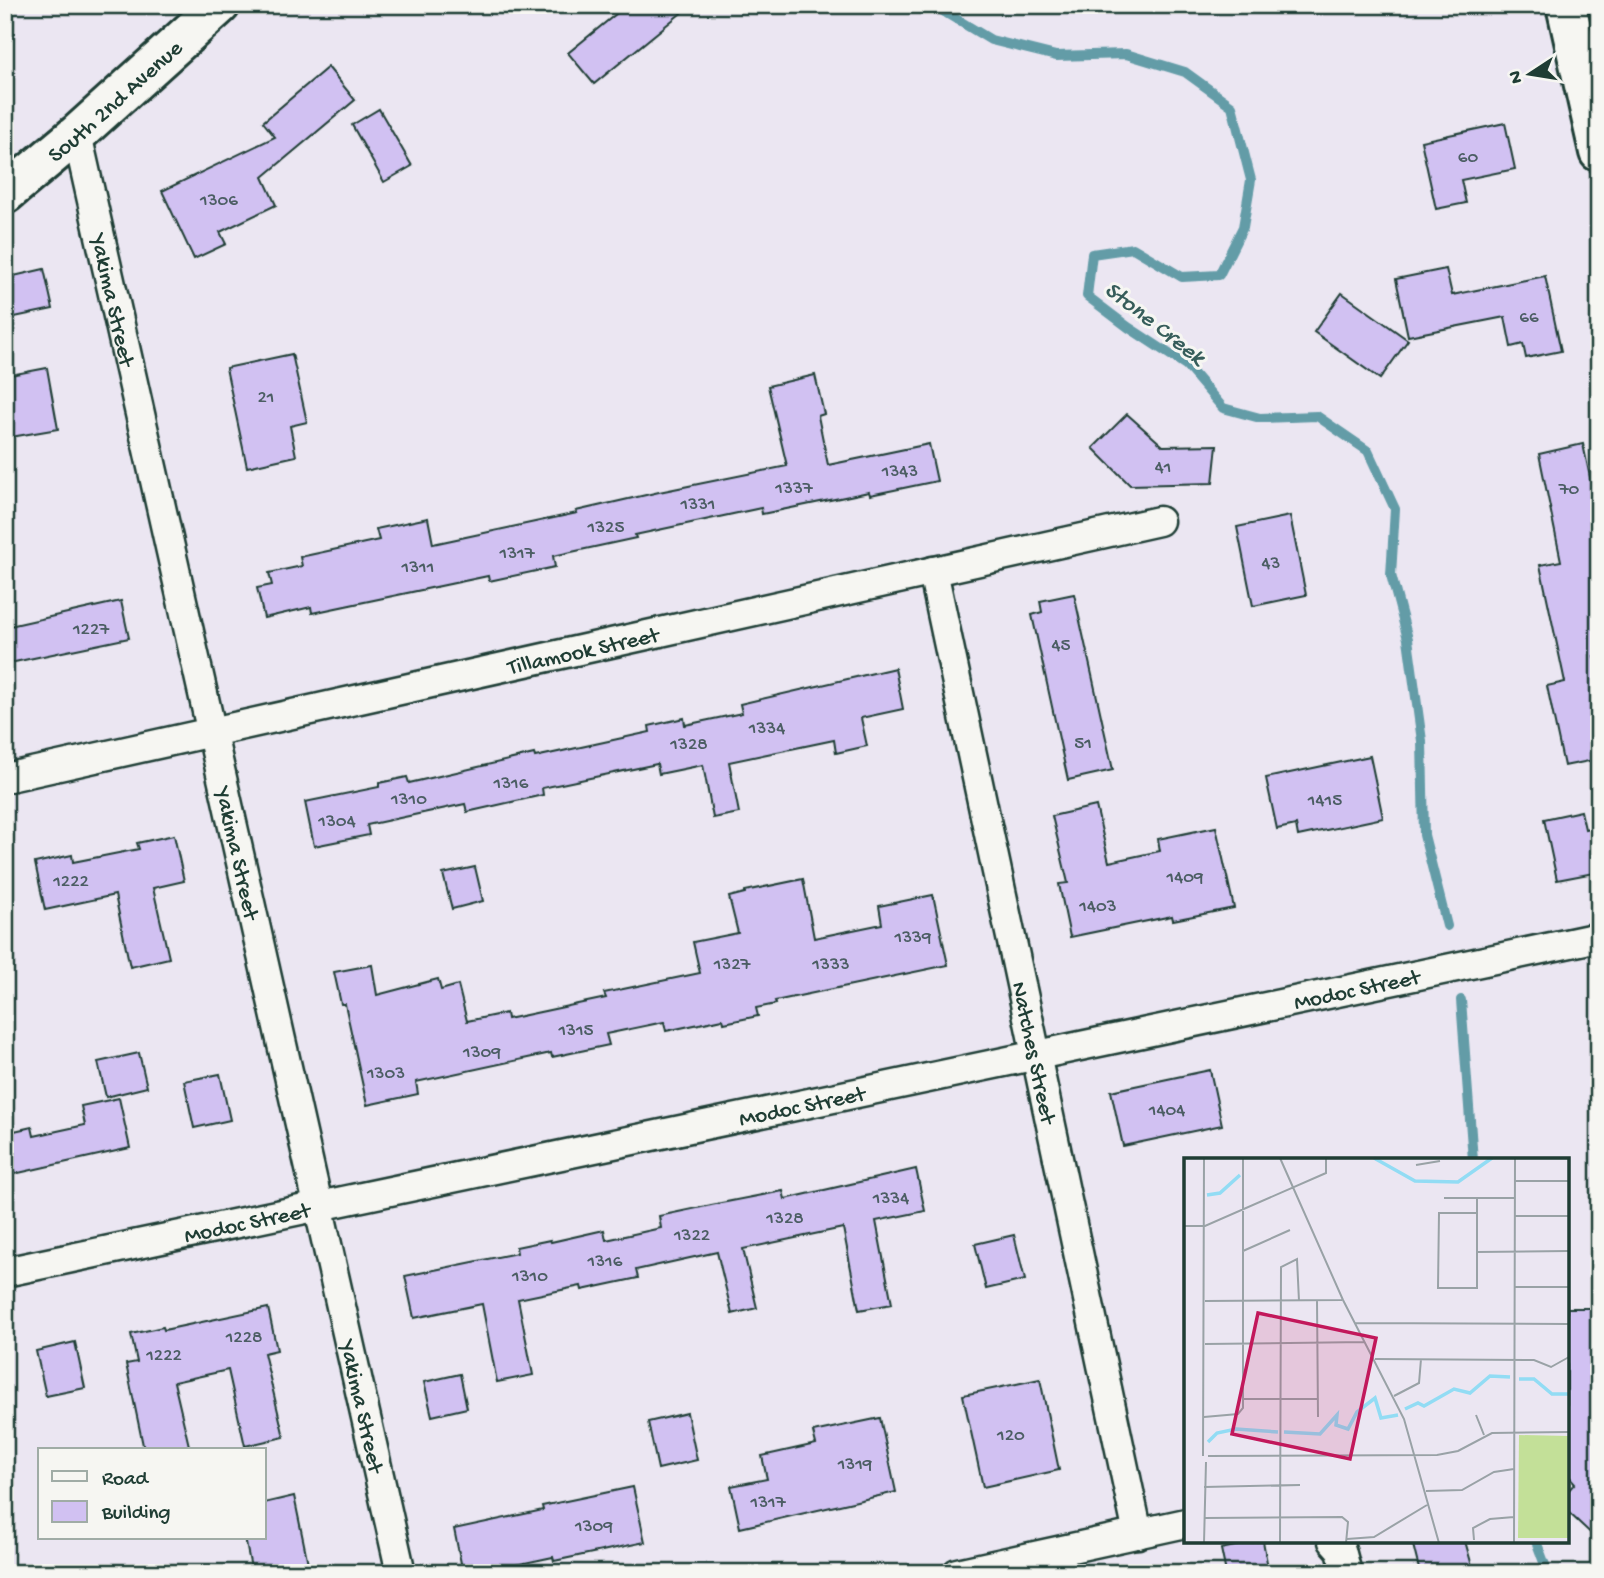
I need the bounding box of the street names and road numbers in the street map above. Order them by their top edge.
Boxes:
street label: South 2nd Avenue [44,35,190,170]
street label: Yakima Street [83,230,139,371]
street label: Tillamook Street [503,622,663,683]
street label: Yakima Street [207,783,264,924]
street label: Modoc Street [1292,965,1424,1018]
street label: Natches Street [1004,979,1061,1128]
street label: Modoc Street [737,1081,869,1134]
street label: Modoc Street [182,1198,314,1251]
street label: Yakima Street [332,1336,388,1477]

